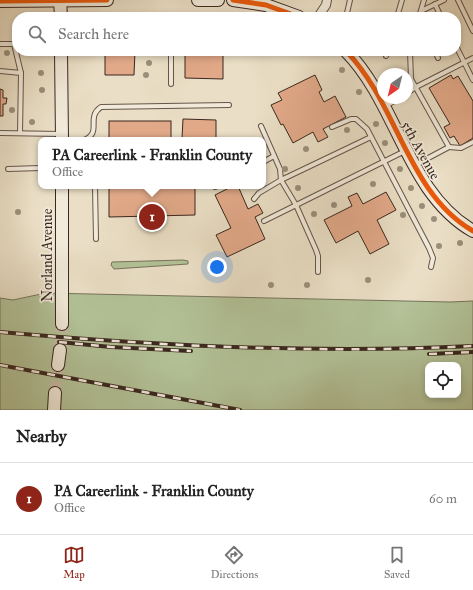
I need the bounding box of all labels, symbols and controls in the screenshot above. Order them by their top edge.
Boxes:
search box [12,12,461,56]
icon: search [26,23,48,45]
text: Search here [58,25,129,43]
north arrow [377,68,413,104]
street label: 5th Avenue [398,118,444,183]
popup [38,137,266,189]
text: PA Careerlink - Franklin County [52,146,252,164]
text: Office [52,164,83,180]
pin: 1 [139,202,165,232]
street label: Norland Avenue [39,208,56,302]
your location [207,257,227,277]
map controls [425,362,461,398]
button: locate [425,362,461,398]
text: Nearby [16,426,67,447]
text: PA Careerlink - Franklin County [54,482,254,500]
text: 1 [26,491,32,507]
text: 60 m [429,491,457,507]
text: Office [54,500,85,516]
tab: Map [63,544,85,581]
tab: Directions [211,544,258,581]
tab: Saved [384,544,410,581]

